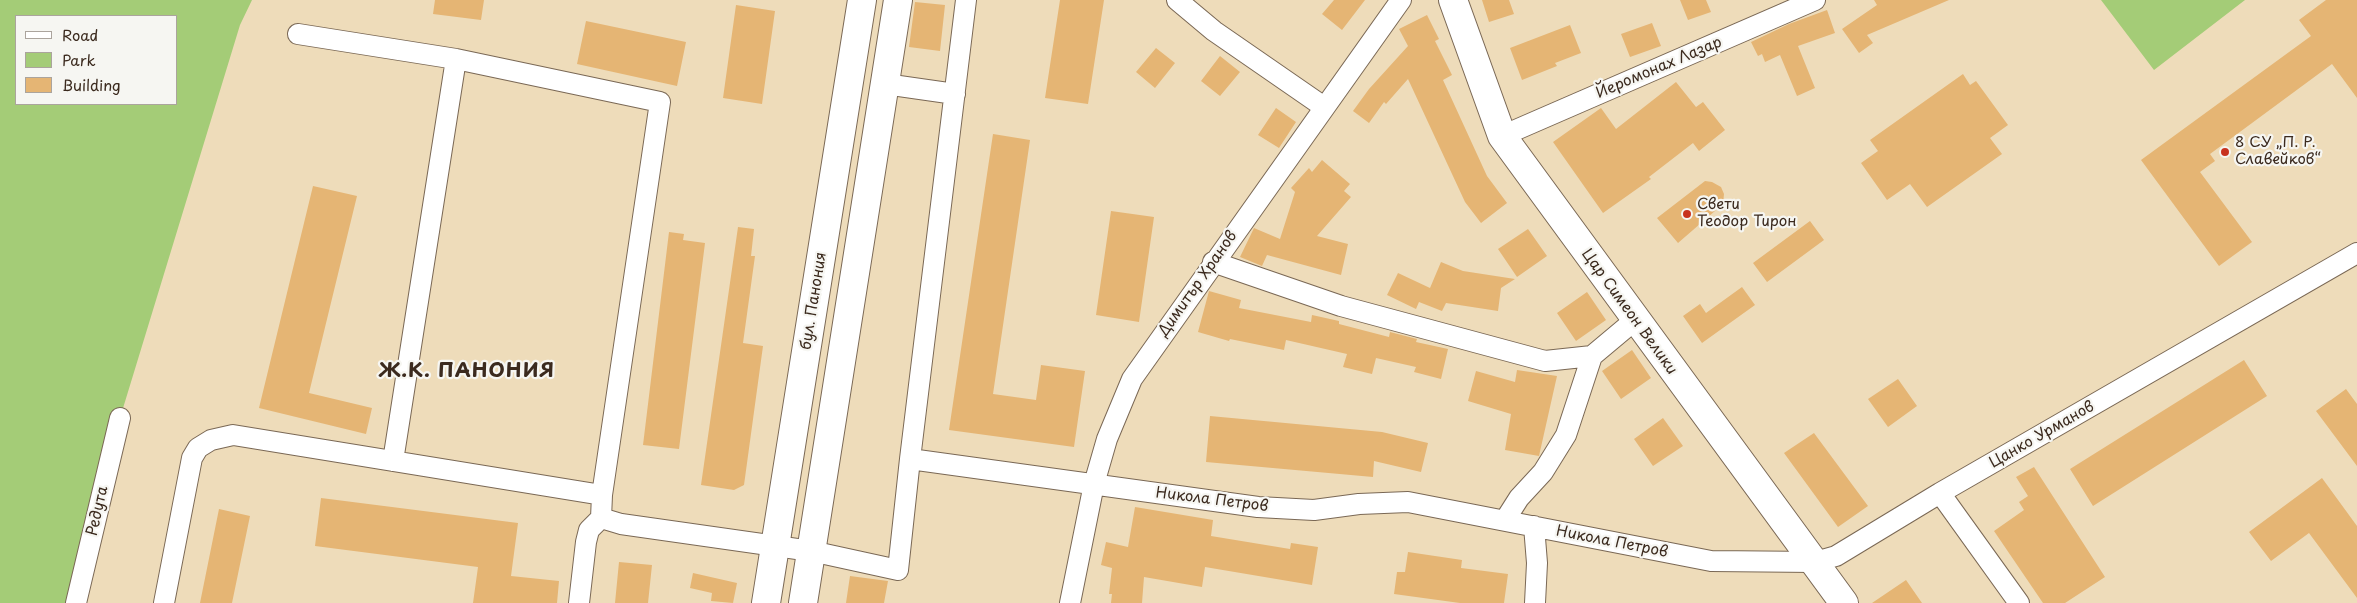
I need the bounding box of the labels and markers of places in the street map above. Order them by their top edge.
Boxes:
place label: 8 СУ „П. Р. Славейков“ [2235,134,2321,169]
marker: 8 СУ „П. Р. Славейков“ [2219,146,2231,158]
place label: Свети Теодор Тирон [1697,196,1797,231]
marker: Свети Теодор Тирон [1681,208,1693,220]

